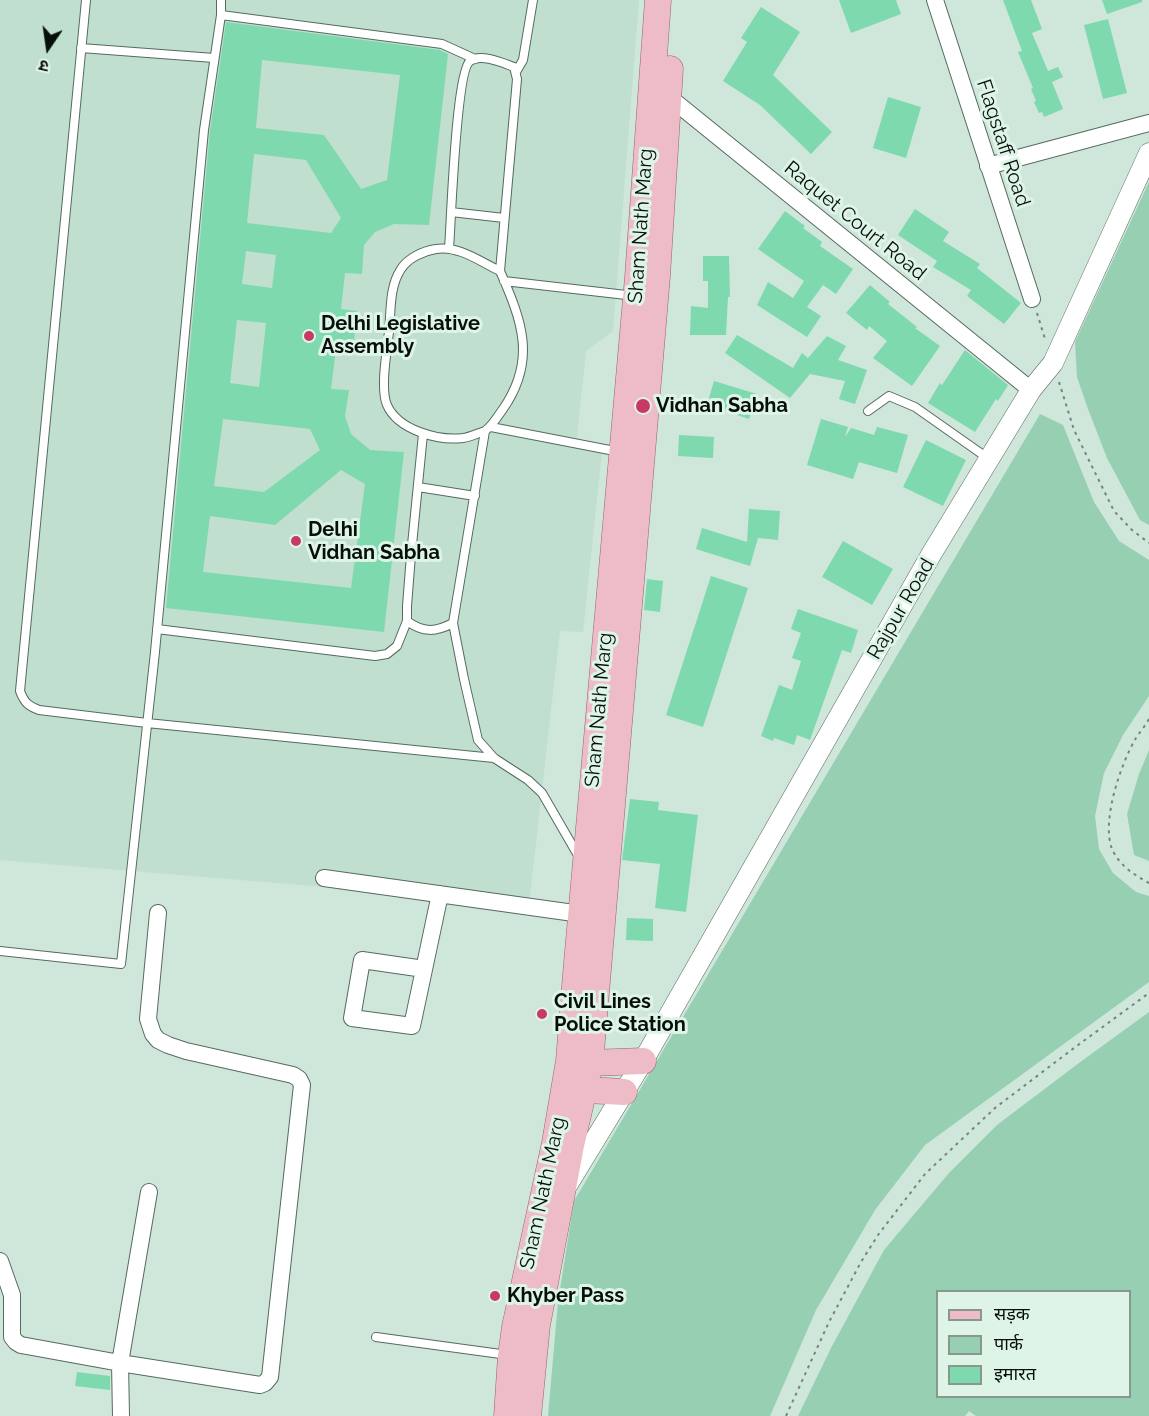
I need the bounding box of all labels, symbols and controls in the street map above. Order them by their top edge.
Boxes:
north arrow [18,18,78,78]
text: उ [37,56,51,76]
street label: Flagstaff Road [971,76,1035,210]
street label: Sham Nath Marg [624,148,658,304]
street label: Raquet Court Road [779,156,931,286]
place label: Delhi Legislative Assembly [321,312,480,359]
marker: Delhi Legislative Assembly [302,329,316,343]
place label: Vidhan Sabha [656,394,788,418]
marker: Vidhan Sabha [634,397,652,415]
place label: Delhi Vidhan Sabha [308,518,440,565]
marker: Delhi Vidhan Sabha [289,534,303,548]
street label: Rajpur Road [862,554,940,664]
street label: Sham Nath Marg [580,632,618,788]
place label: Civil Lines Police Station [554,990,686,1037]
marker: Civil Lines Police Station [535,1007,549,1021]
street label: Sham Nath Marg [515,1115,571,1271]
place label: Khyber Pass [507,1284,624,1308]
marker: Khyber Pass [488,1289,502,1303]
legend [936,1290,1131,1398]
text: सड़क [994,1303,1030,1324]
text: पार्क [994,1333,1023,1354]
text: इमारत [994,1363,1036,1384]

